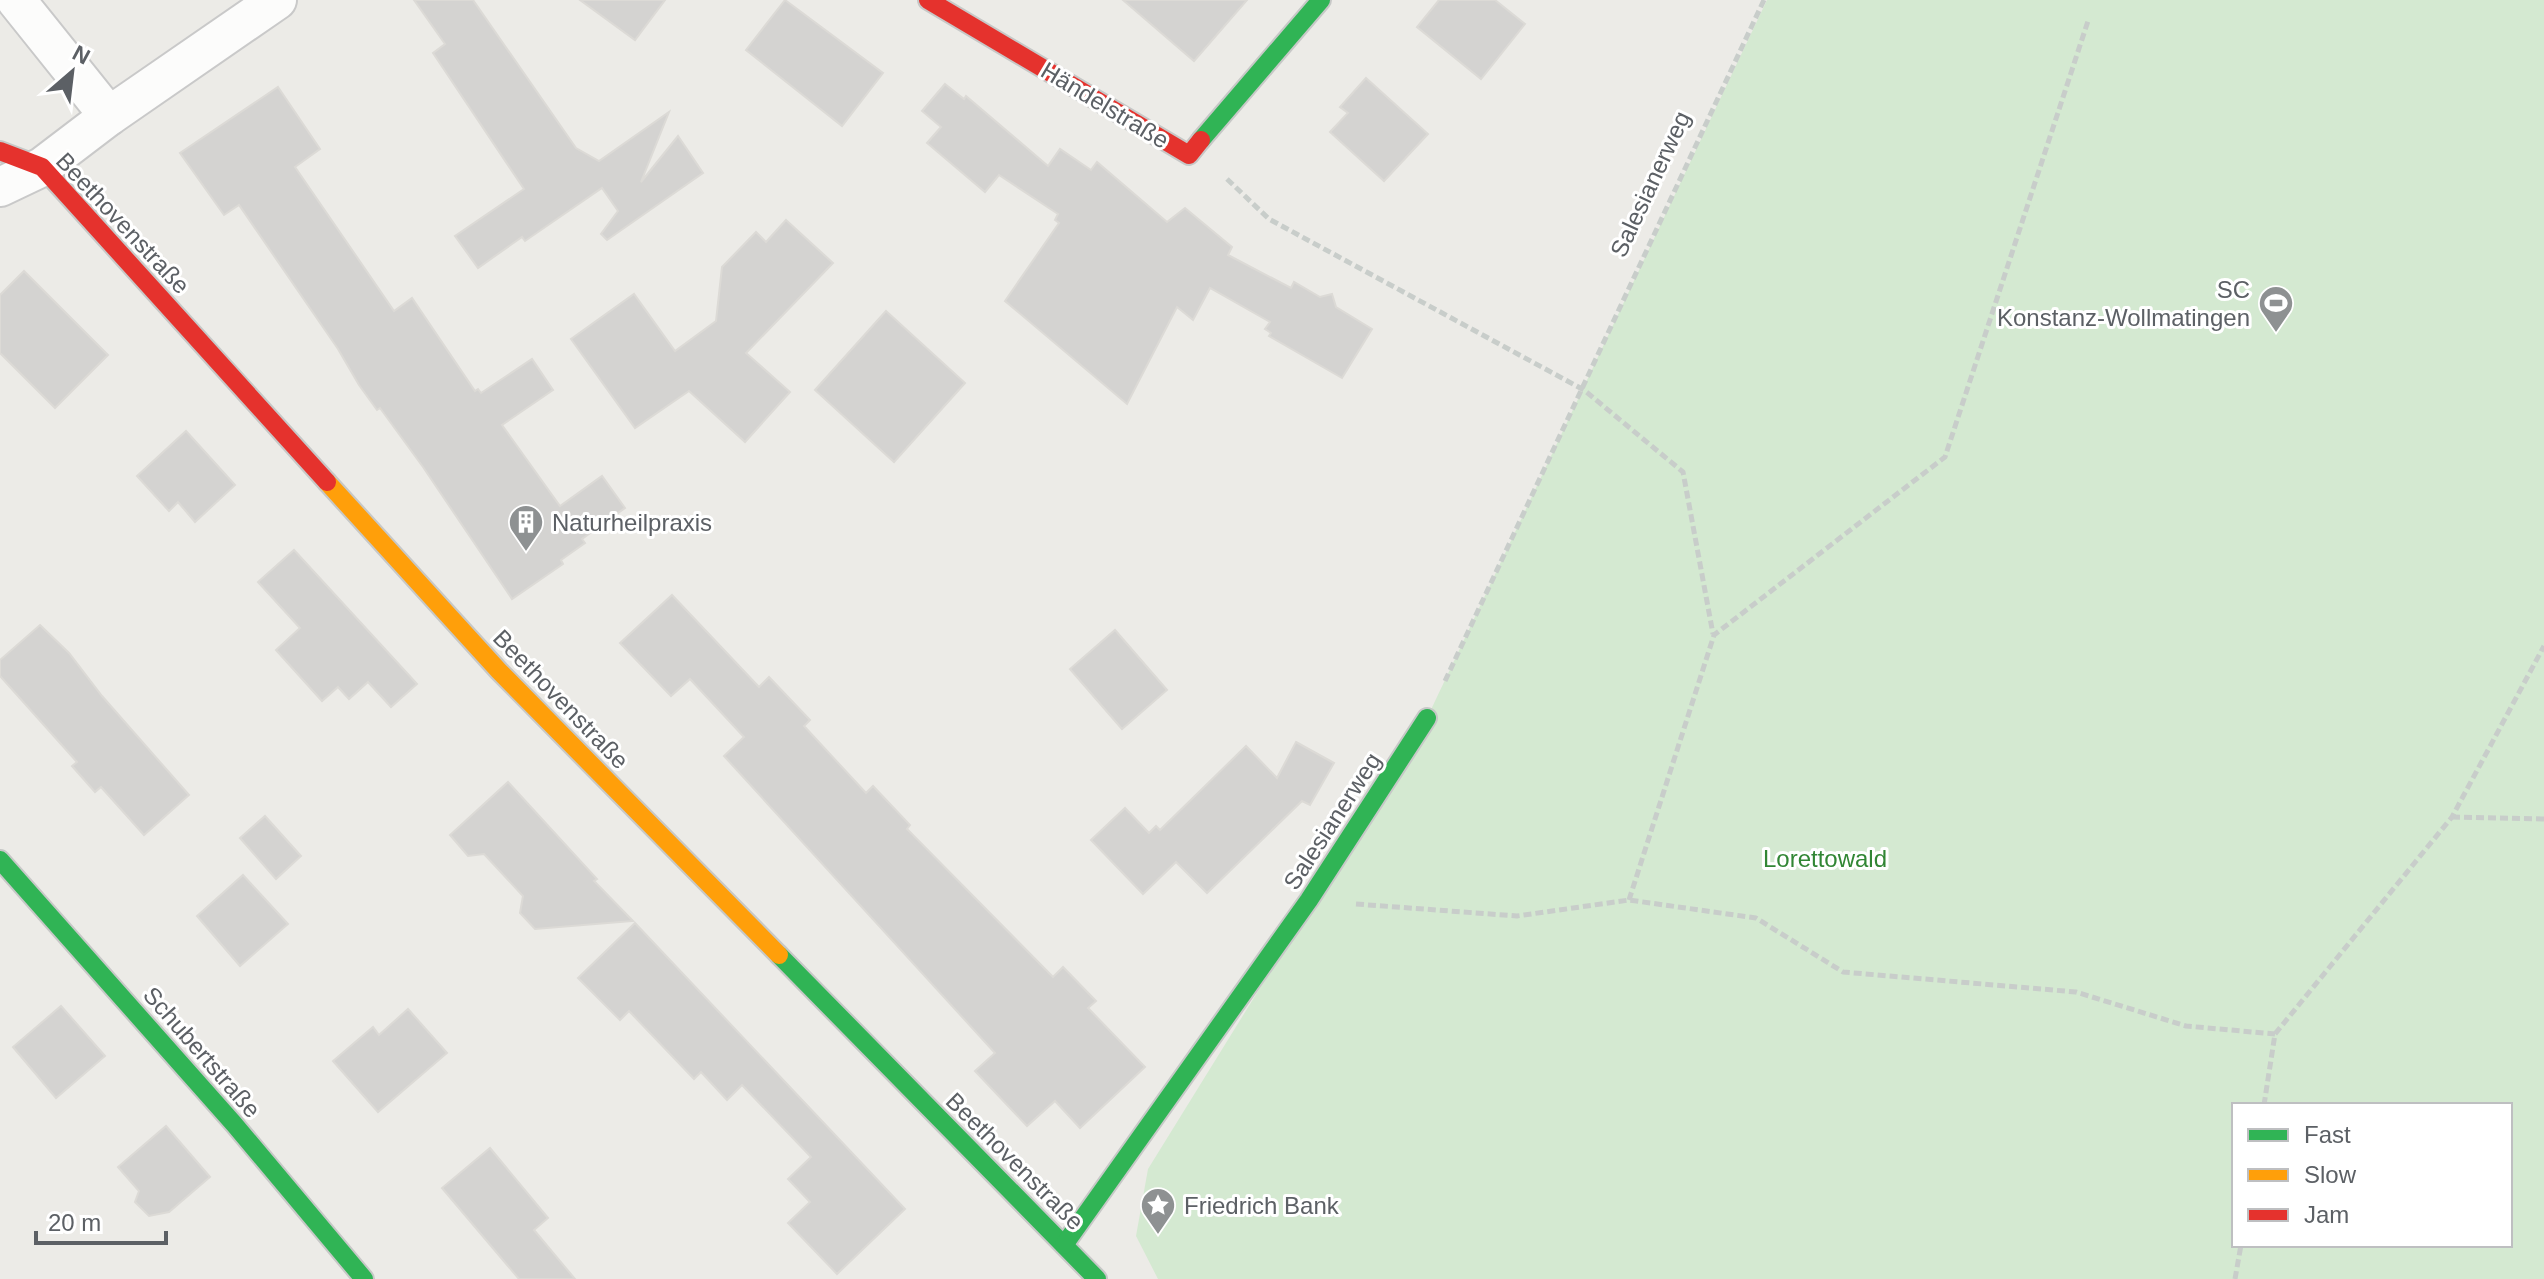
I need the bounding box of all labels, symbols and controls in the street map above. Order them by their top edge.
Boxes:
north arrow [32,32,112,112]
text: N [68,40,94,70]
street label: Händelstraße [1036,56,1174,154]
street label: Salesianerweg [1604,107,1696,261]
street label: Beethovenstraße [51,147,195,299]
place label: SC Konstanz-Wollmatingen [1997,276,2250,331]
sports icon: SC Konstanz-Wollmatingen [2257,284,2295,334]
building icon: Naturheilpraxis [507,503,545,553]
place label: Naturheilpraxis [552,509,712,536]
street label: Beethovenstraße [488,624,634,774]
street label: Salesianerweg [1278,748,1386,894]
park label: Lorettowald [1763,845,1887,872]
street label: Schubertstraße [138,981,266,1123]
street label: Beethovenstraße [941,1087,1089,1235]
legend [2232,1103,2512,1247]
text: Fast [2304,1121,2351,1148]
text: Slow [2304,1161,2357,1188]
place icon: Friedrich Bank [1139,1186,1177,1236]
place label: Friedrich Bank [1184,1192,1340,1219]
scale bar [36,1195,166,1245]
text: Jam [2304,1201,2349,1228]
text: 20 m [48,1209,101,1236]

